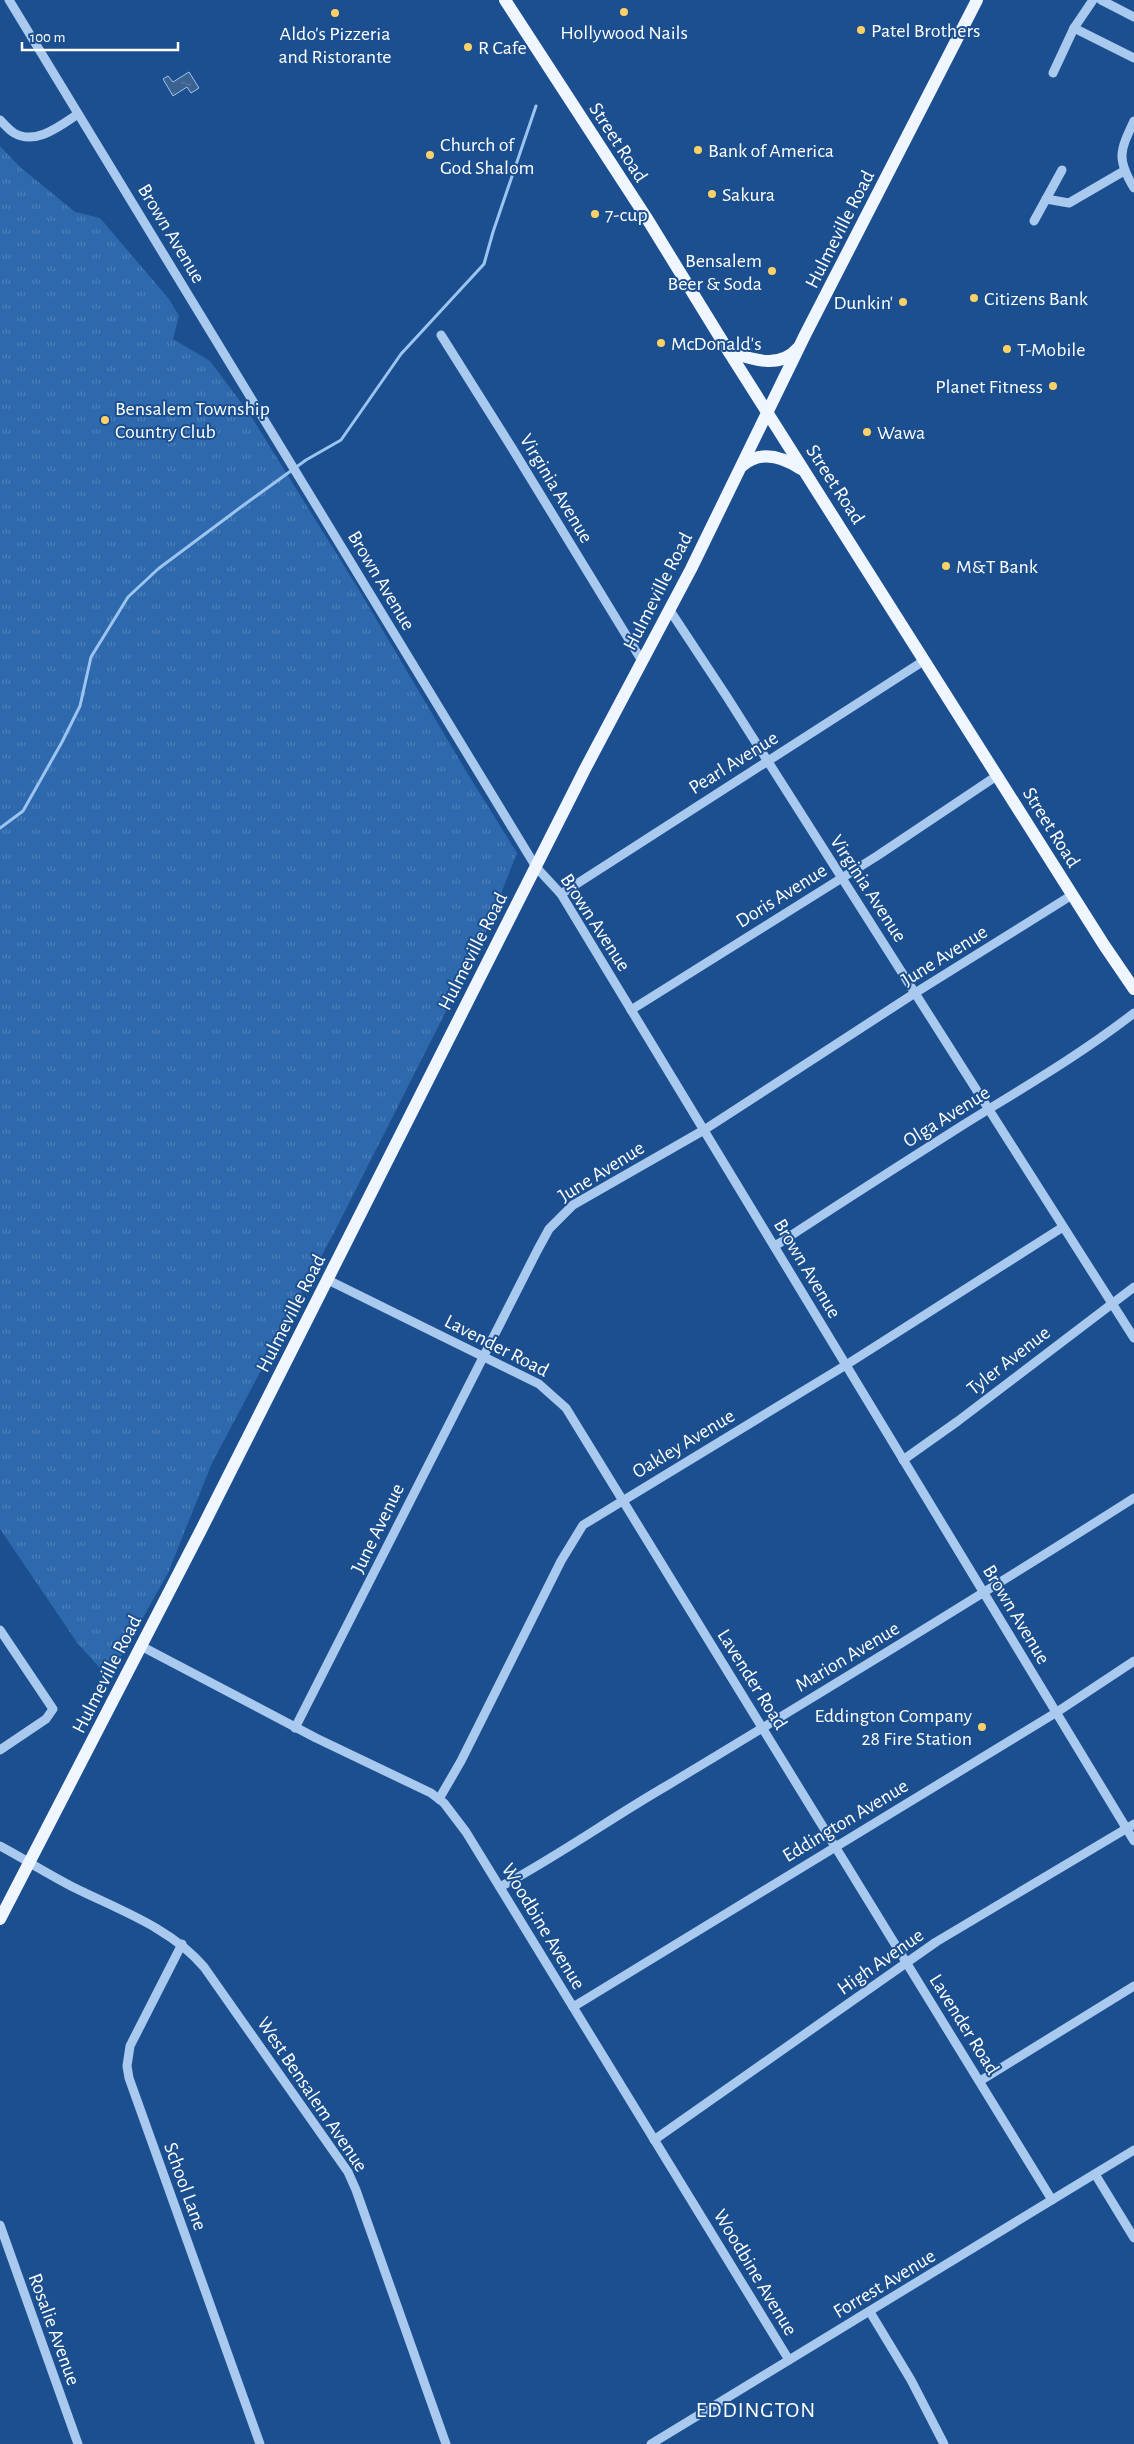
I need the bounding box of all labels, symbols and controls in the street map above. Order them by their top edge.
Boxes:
marker: Hollywood Nails [618,6,630,18]
marker: Aldo's Pizzeria and Ristorante [329,7,341,19]
scale bar [22,20,179,52]
place label: Patel Brothers [871,21,980,41]
place label: Hollywood Nails [560,23,688,43]
place label: Aldo's Pizzeria and Ristorante [278,24,392,67]
marker: Patel Brothers [855,24,867,36]
text: 100 m [30,30,65,45]
place label: R Cafe [478,38,527,58]
marker: R Cafe [462,41,474,53]
street label: Street Road [585,99,651,186]
place label: Church of God Shalom [440,135,535,178]
place label: Bank of America [708,141,834,161]
marker: Bank of America [692,144,704,156]
marker: Church of God Shalom [424,149,436,161]
street label: Hulmeville Road [802,167,878,292]
street label: Brown Avenue [134,180,209,287]
place label: Sakura [722,185,775,205]
marker: Sakura [706,188,718,200]
place label: 7-cup [605,205,648,225]
marker: 7-cup [589,208,601,220]
place label: Bensalem Beer & Soda [668,251,762,294]
marker: Bensalem Beer & Soda [766,265,778,277]
place label: Citizens Bank [984,289,1088,309]
marker: Citizens Bank [968,292,980,304]
place label: Dunkin' [833,293,893,313]
marker: Dunkin' [897,296,909,308]
place label: McDonald's [671,334,762,354]
marker: McDonald's [655,337,667,349]
place label: T-Mobile [1017,340,1085,360]
marker: T-Mobile [1001,343,1013,355]
place label: Planet Fitness [935,377,1043,397]
marker: Planet Fitness [1047,380,1059,392]
place label: Bensalem Township Country Club [115,399,270,442]
marker: Bensalem Township Country Club [99,414,111,426]
place label: Wawa [877,423,925,443]
marker: Wawa [861,426,873,438]
street label: Virginia Avenue [516,431,596,546]
street label: Street Road [802,441,868,528]
street label: Brown Avenue [344,527,419,634]
street label: Hulmeville Road [620,529,696,654]
place label: M&T Bank [956,557,1038,577]
marker: M&T Bank [940,560,952,572]
street label: Pearl Avenue [685,728,782,798]
street label: Street Road [1019,784,1084,871]
street label: Virginia Avenue [826,831,910,946]
street label: Doris Avenue [733,860,830,932]
street label: Brown Avenue [556,870,634,975]
street label: Hulmeville Road [435,889,511,1014]
street label: June Avenue [898,922,991,990]
street label: Olga Avenue [900,1082,993,1151]
street label: June Avenue [555,1138,648,1206]
street label: Brown Avenue [770,1215,845,1322]
street label: Hulmeville Road [253,1251,329,1376]
street label: Lavender Road [441,1311,552,1381]
street label: Tyler Avenue [963,1322,1054,1399]
street label: Oakley Avenue [629,1406,738,1482]
street label: June Avenue [348,1480,408,1576]
street label: Brown Avenue [979,1561,1054,1668]
street label: Hulmeville Road [69,1612,145,1737]
street label: Marion Avenue [792,1618,903,1696]
street label: Lavender Road [713,1626,791,1733]
place label: Eddington Company 28 Fire Station [815,1706,972,1749]
marker: Eddington Company 28 Fire Station [976,1721,988,1733]
street label: Eddington Avenue [779,1776,912,1866]
street label: Woodbine Avenue [498,1860,589,1993]
street label: High Avenue [834,1925,927,1999]
street label: Lavender Road [925,1971,1003,2078]
street label: West Bensalem Avenue [253,2014,371,2175]
street label: School Lane [160,2140,210,2233]
street label: Woodbine Avenue [710,2206,801,2339]
street label: Forrest Avenue [830,2246,939,2322]
street label: Rosalie Avenue [25,2271,84,2388]
district label: EDDINGTON [696,2399,816,2421]

